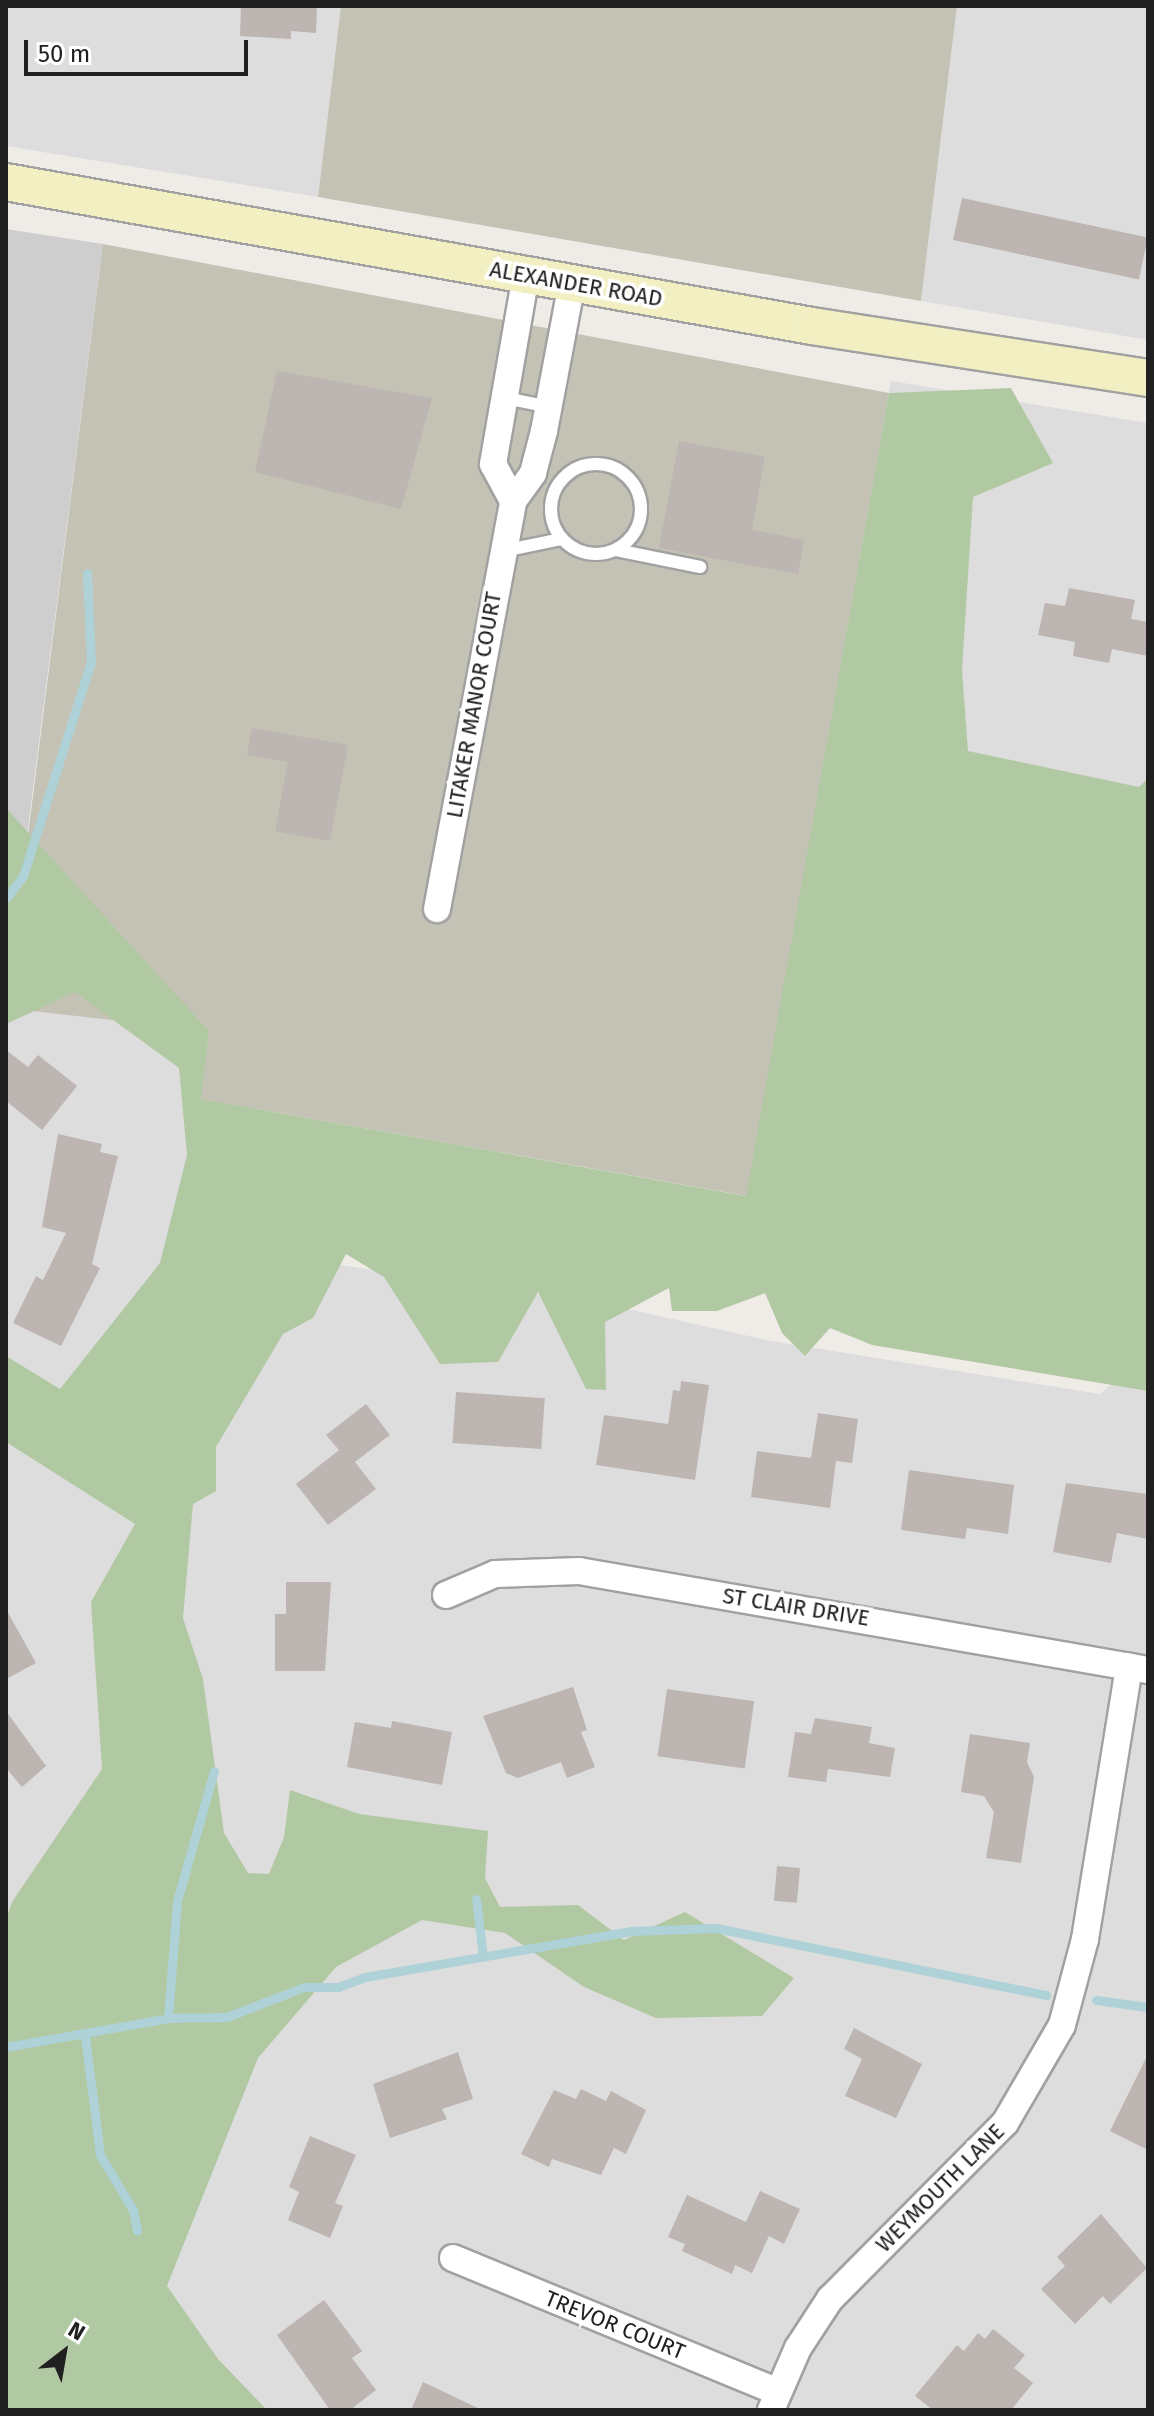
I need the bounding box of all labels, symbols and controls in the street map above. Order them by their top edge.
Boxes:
scale bar [28,24,252,74]
text: 50 m [38,40,90,68]
street label: ALEXANDER ROAD [488,256,664,312]
street label: LITAKER MANOR COURT [441,590,507,820]
street label: ST CLAIR DRIVE [721,1582,871,1632]
street label: WEYMOUTH LANE [870,2118,1010,2258]
street label: TREVOR COURT [541,2285,689,2365]
north arrow [24,2312,104,2392]
text: N [63,2316,90,2346]

